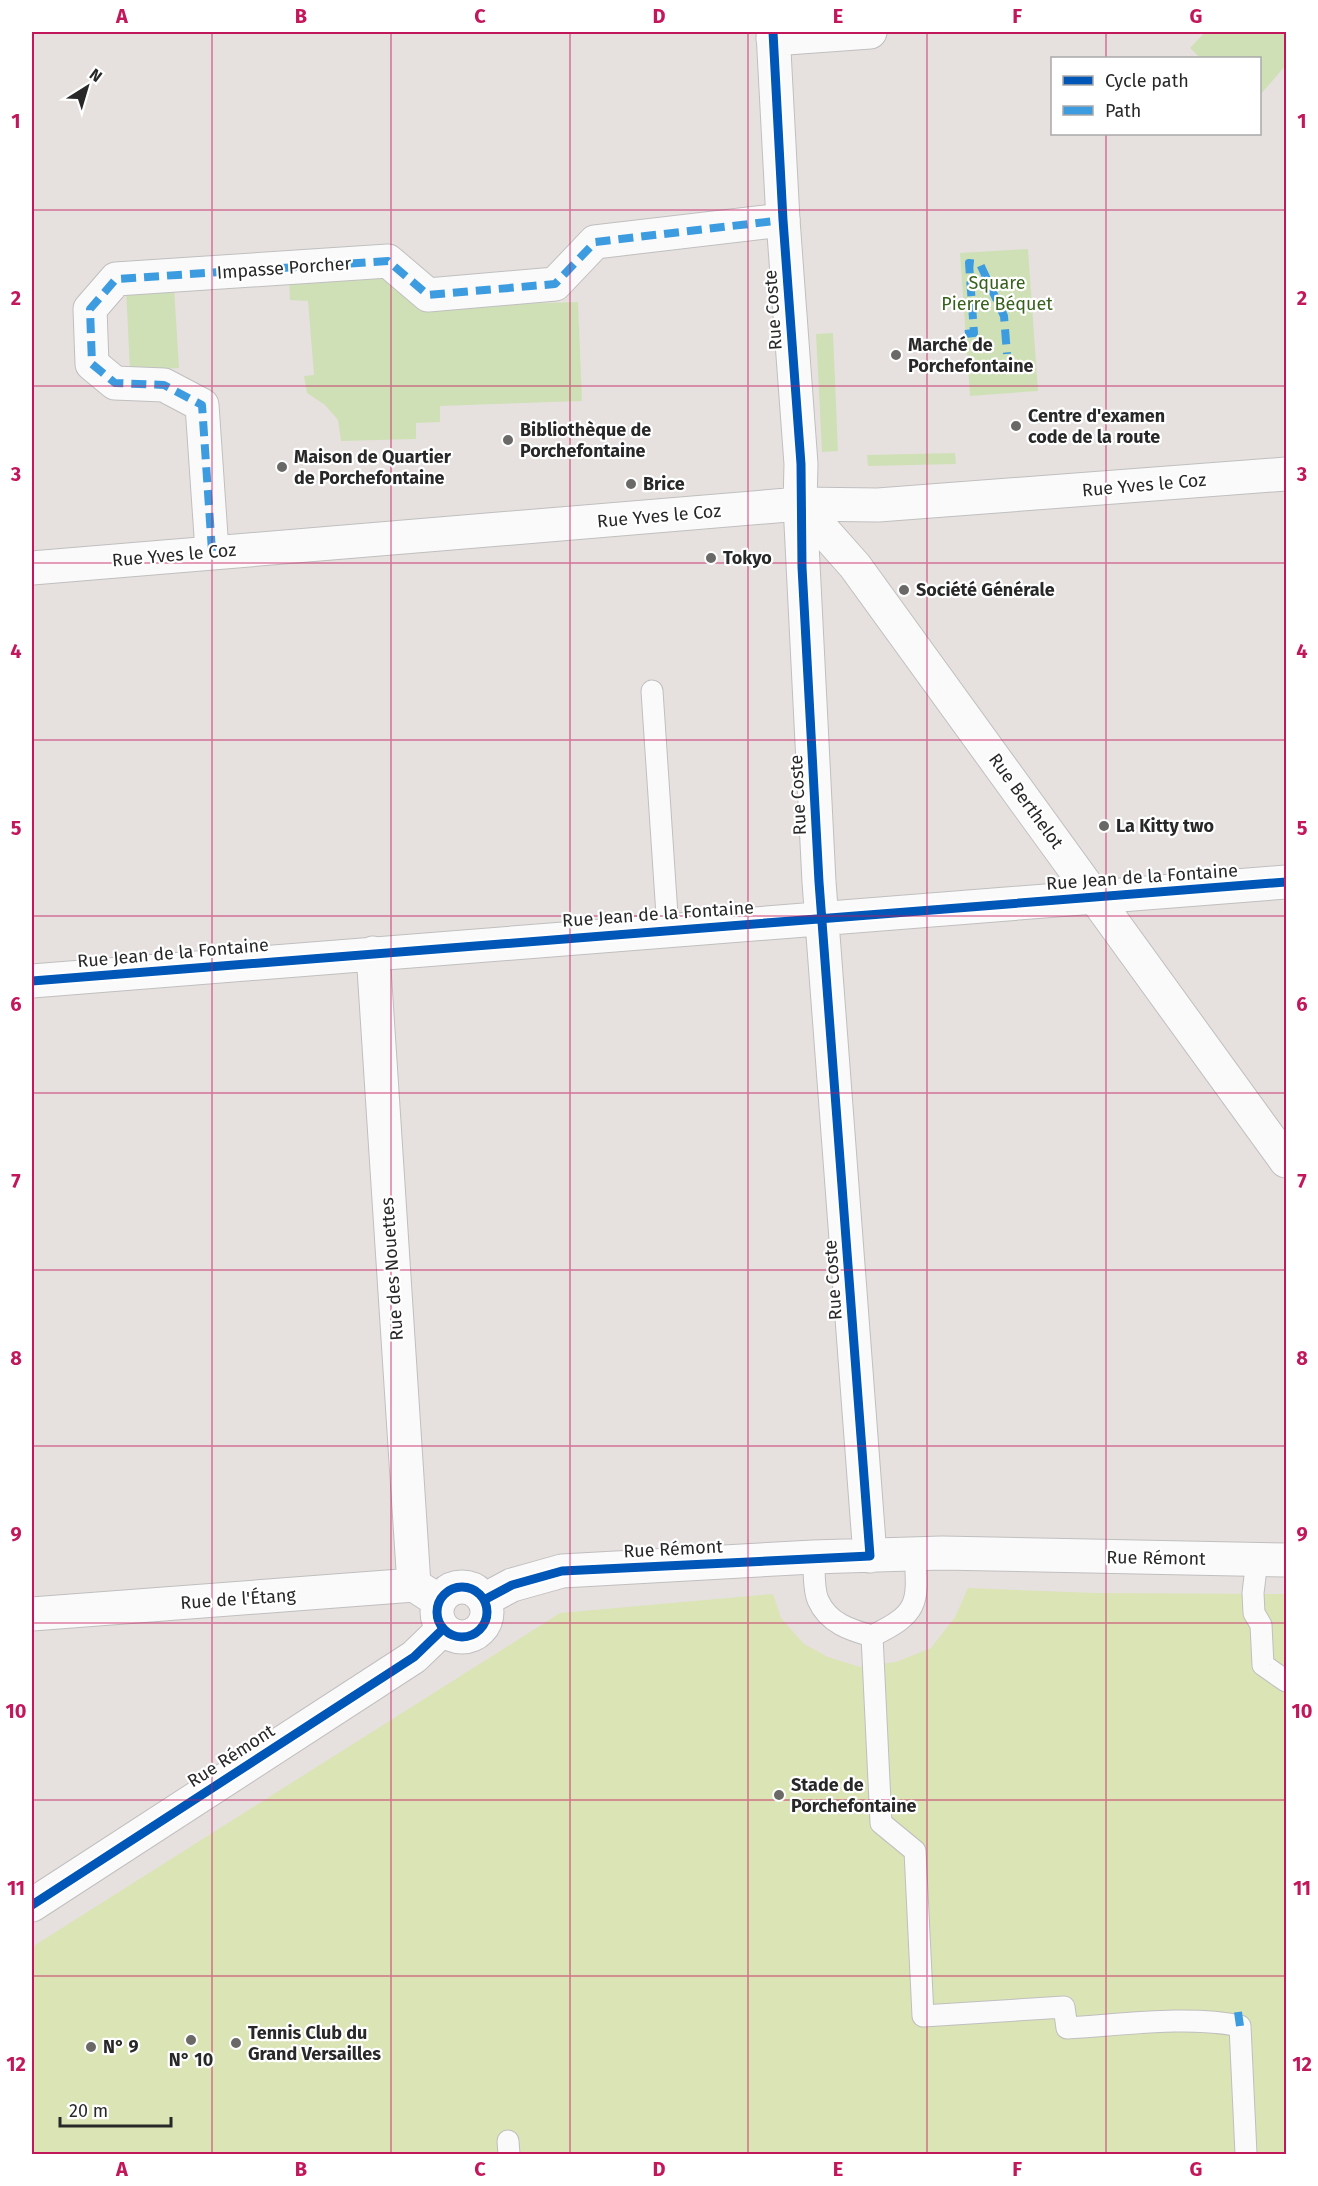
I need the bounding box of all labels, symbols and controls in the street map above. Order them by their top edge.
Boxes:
text: A [115,4,129,28]
text: B [295,4,307,28]
text: C [474,4,486,28]
text: D [652,4,666,28]
text: E [833,4,843,28]
text: F [1012,4,1022,28]
text: G [1190,4,1202,28]
north arrow [57,57,117,117]
legend [1051,57,1261,135]
text: N [86,65,106,86]
text: Cycle path [1105,70,1189,92]
text: Path [1105,100,1141,122]
text: 1 [11,109,21,133]
text: 1 [1297,109,1307,133]
street label: Impasse Porcher [216,252,352,284]
street label: Rue Coste [759,269,787,351]
park label: Square Pierre Béquet [941,272,1053,315]
text: 2 [11,286,21,310]
text: 2 [1297,286,1307,310]
place label: Marché de Porchefontaine [908,334,1034,377]
marker: Marché de Porchefontaine [889,348,903,362]
place label: Centre d'examen code de la route [1028,405,1165,448]
place label: Bibliothèque de Porchefontaine [520,419,651,462]
marker: Centre d'examen code de la route [1009,419,1023,433]
marker: Bibliothèque de Porchefontaine [501,433,515,447]
place label: Maison de Quartier de Porchefontaine [294,446,452,489]
marker: Maison de Quartier de Porchefontaine [275,460,289,474]
text: 3 [10,462,21,486]
text: 3 [1296,462,1307,486]
street label: Rue Yves le Coz [1081,469,1207,501]
place label: Brice [643,473,685,495]
marker: Brice [624,477,638,491]
street label: Rue Yves le Coz [596,500,722,532]
street label: Rue Yves le Coz [111,539,237,571]
place label: Tokyo [723,547,772,569]
marker: Tokyo [704,551,718,565]
place label: Société Générale [916,579,1055,601]
marker: Société Générale [897,583,911,597]
text: 4 [10,639,22,663]
text: 4 [1296,639,1308,663]
street label: Rue Berthelot [984,749,1068,853]
street label: Rue Coste [785,754,811,836]
place label: La Kitty two [1116,815,1214,837]
text: 5 [11,816,22,840]
text: 5 [1297,816,1308,840]
marker: La Kitty two [1097,819,1111,833]
street label: Rue Jean de la Fontaine [1045,859,1239,895]
street label: Rue Jean de la Fontaine [561,896,755,932]
street label: Rue Jean de la Fontaine [76,934,270,972]
text: 6 [10,992,22,1016]
text: 6 [1296,992,1308,1016]
text: 7 [11,1169,21,1193]
text: 7 [1297,1169,1307,1193]
street label: Rue des Nouettes [376,1197,408,1341]
street label: Rue Coste [819,1239,847,1321]
text: 8 [10,1346,22,1370]
text: 8 [1296,1346,1308,1370]
text: 9 [10,1522,22,1546]
text: 9 [1296,1522,1308,1546]
street label: Rue Rémont [623,1535,724,1563]
street label: Rue Rémont [1106,1546,1206,1570]
street label: Rue de l'Étang [179,1583,297,1614]
text: 10 [6,1699,26,1723]
text: 10 [1292,1699,1312,1723]
street label: Rue Rémont [183,1719,279,1792]
place label: Stade de Porchefontaine [791,1774,917,1817]
marker: Stade de Porchefontaine [772,1788,786,1802]
text: 11 [7,1876,25,1900]
text: 11 [1293,1876,1311,1900]
place label: Tennis Club du Grand Versailles [248,2022,381,2065]
marker: N° 10 [184,2033,198,2047]
place label: N° 9 [103,2036,139,2058]
marker: Tennis Club du Grand Versailles [229,2036,243,2050]
marker: N° 9 [84,2040,98,2054]
place label: N° 10 [169,2049,213,2071]
text: 12 [6,2052,26,2076]
text: 12 [1292,2052,1312,2076]
scale bar [60,2090,171,2128]
text: 20 m [69,2100,108,2122]
text: A [115,2157,129,2181]
text: B [295,2157,307,2181]
text: C [474,2157,486,2181]
text: D [652,2157,666,2181]
text: E [833,2157,843,2181]
text: F [1012,2157,1022,2181]
text: G [1190,2157,1202,2181]

